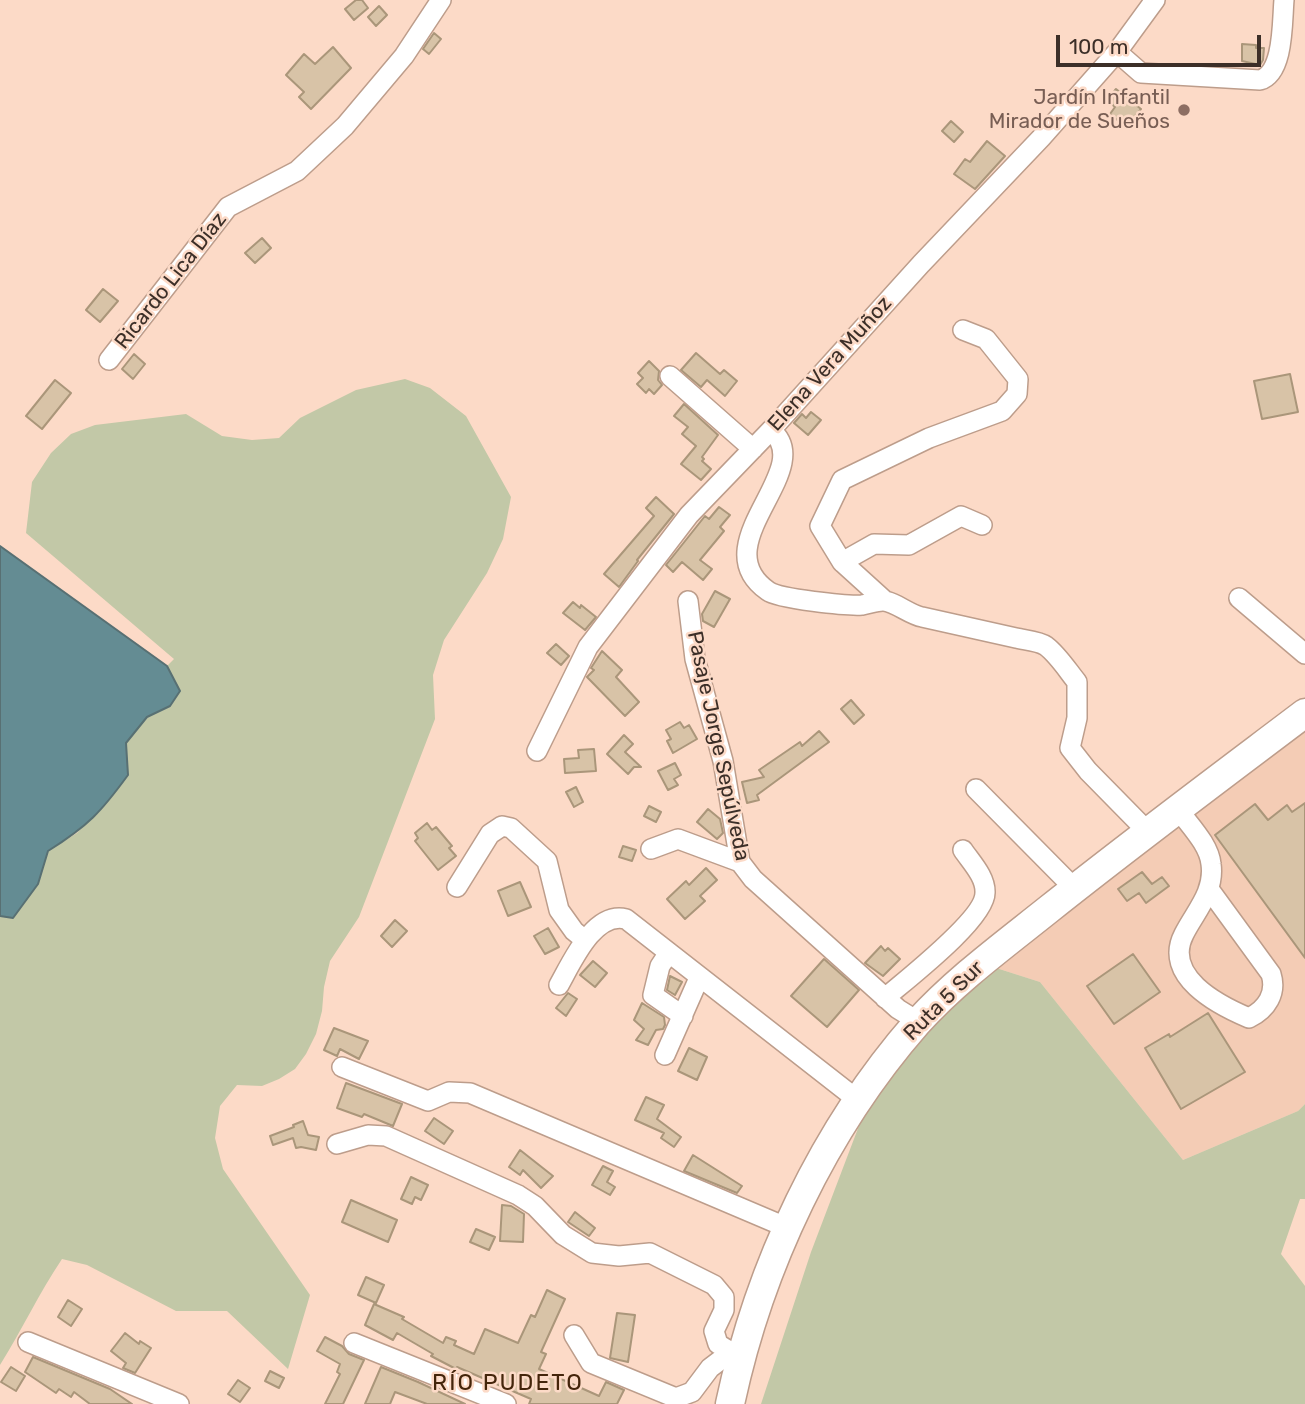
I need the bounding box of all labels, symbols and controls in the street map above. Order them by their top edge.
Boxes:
scale bar [1060,21,1265,65]
text: 100 m [1069,34,1128,59]
place label: Jardín Infantil Mirador de Sueños [989,85,1170,135]
marker: Jardín Infantil Mirador de Sueños [1176,102,1192,118]
street label: Ricardo Lica Díaz [110,208,232,354]
street label: Elena Vera Muñoz [763,291,897,437]
street label: Pasaje Jorge Sepúlveda [681,629,755,863]
street label: Ruta 5 Sur [899,956,989,1046]
district label: RÍO PUDETO [433,1369,583,1397]

